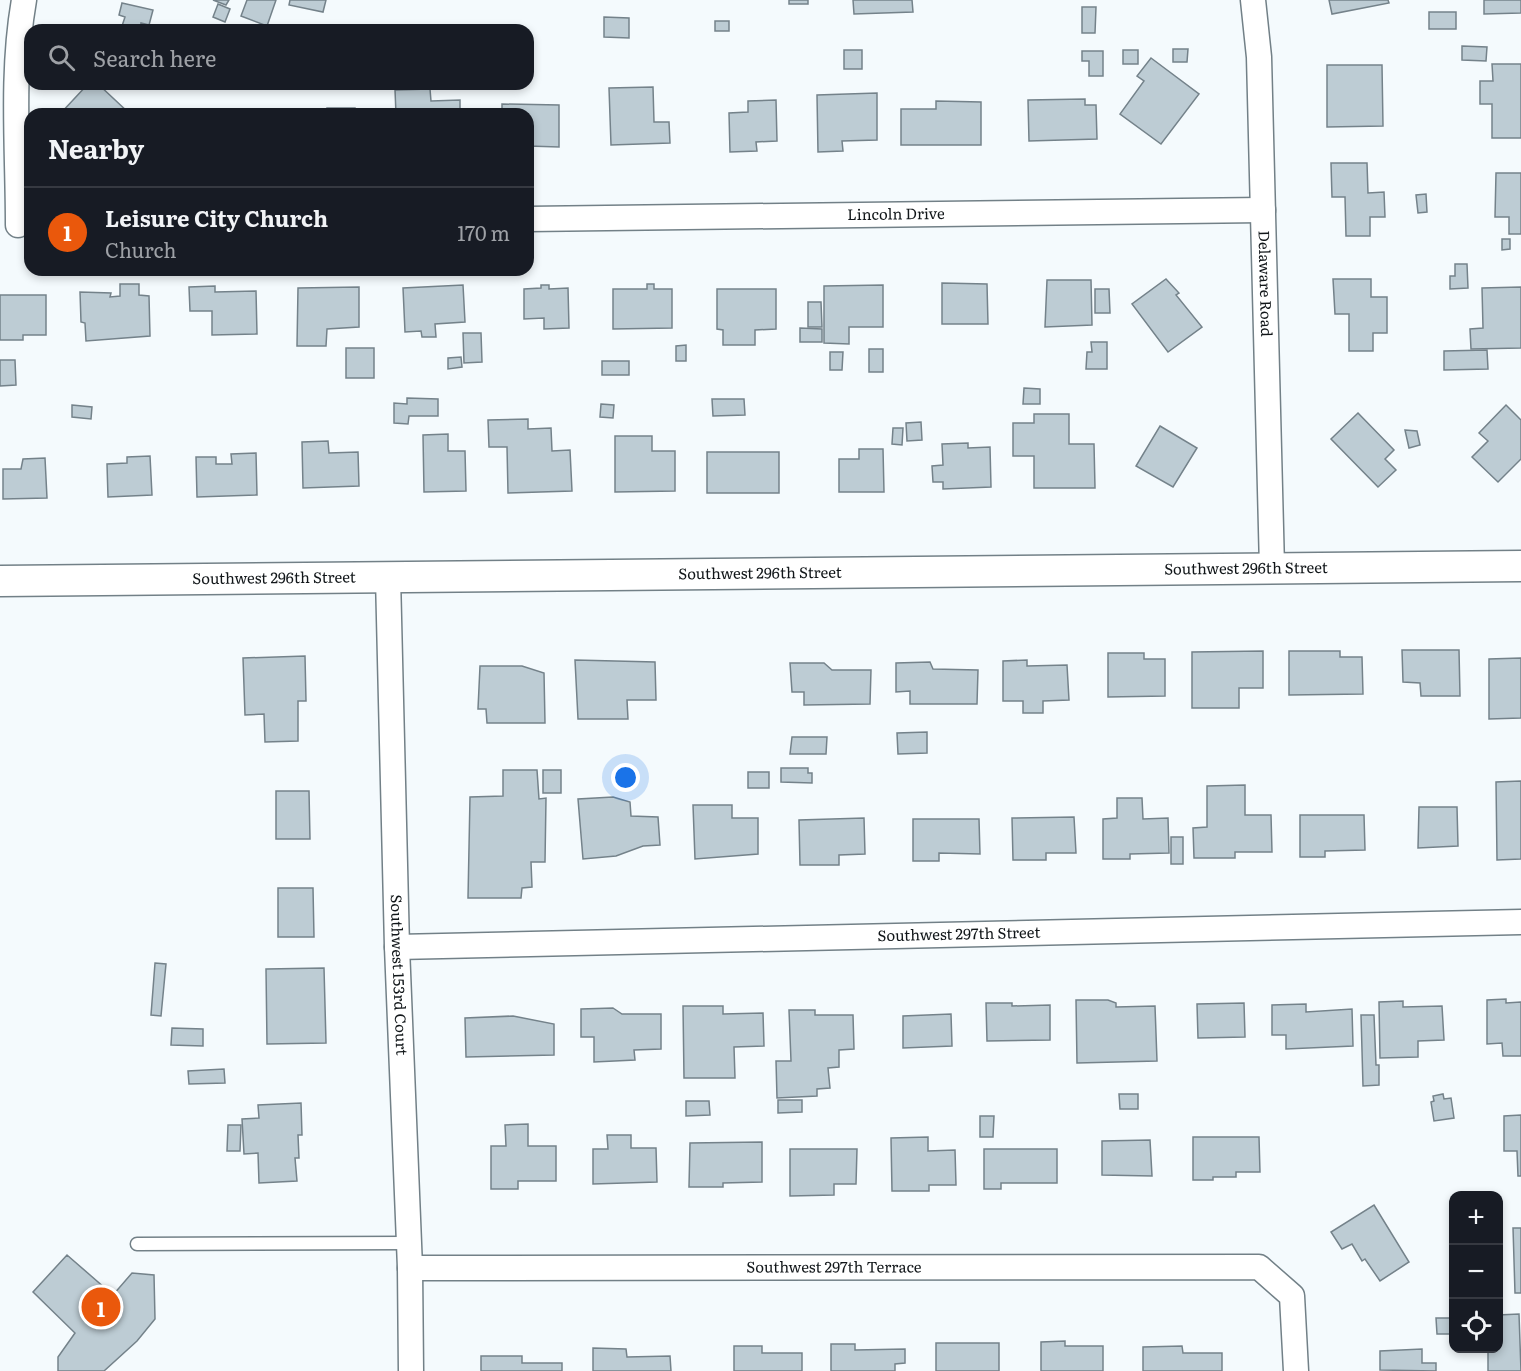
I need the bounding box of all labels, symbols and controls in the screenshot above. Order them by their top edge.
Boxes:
search box [24,24,534,90]
icon: search [45,41,78,74]
text: Search here [93,41,216,74]
text: Nearby [48,128,144,167]
text: Leisure City Church [105,201,328,234]
street label: Lincoln Drive [847,201,945,225]
text: 1 [63,217,72,247]
text: 170 m [457,217,510,247]
street label: Delaware Road [1253,230,1279,337]
text: Church [105,234,177,264]
street label: Southwest 296th Street [1164,555,1328,580]
street label: Southwest 296th Street [678,560,842,584]
street label: Southwest 296th Street [192,564,356,589]
your location [611,763,640,792]
street label: Southwest 153rd Court [386,894,414,1056]
street label: Southwest 297th Street [877,920,1041,946]
map controls [1449,1191,1503,1353]
button: + [1449,1191,1503,1245]
button: − [1449,1245,1503,1299]
street label: Southwest 297th Terrace [746,1254,922,1278]
pin: 1 [82,1284,120,1330]
button: locate [1449,1299,1503,1353]

